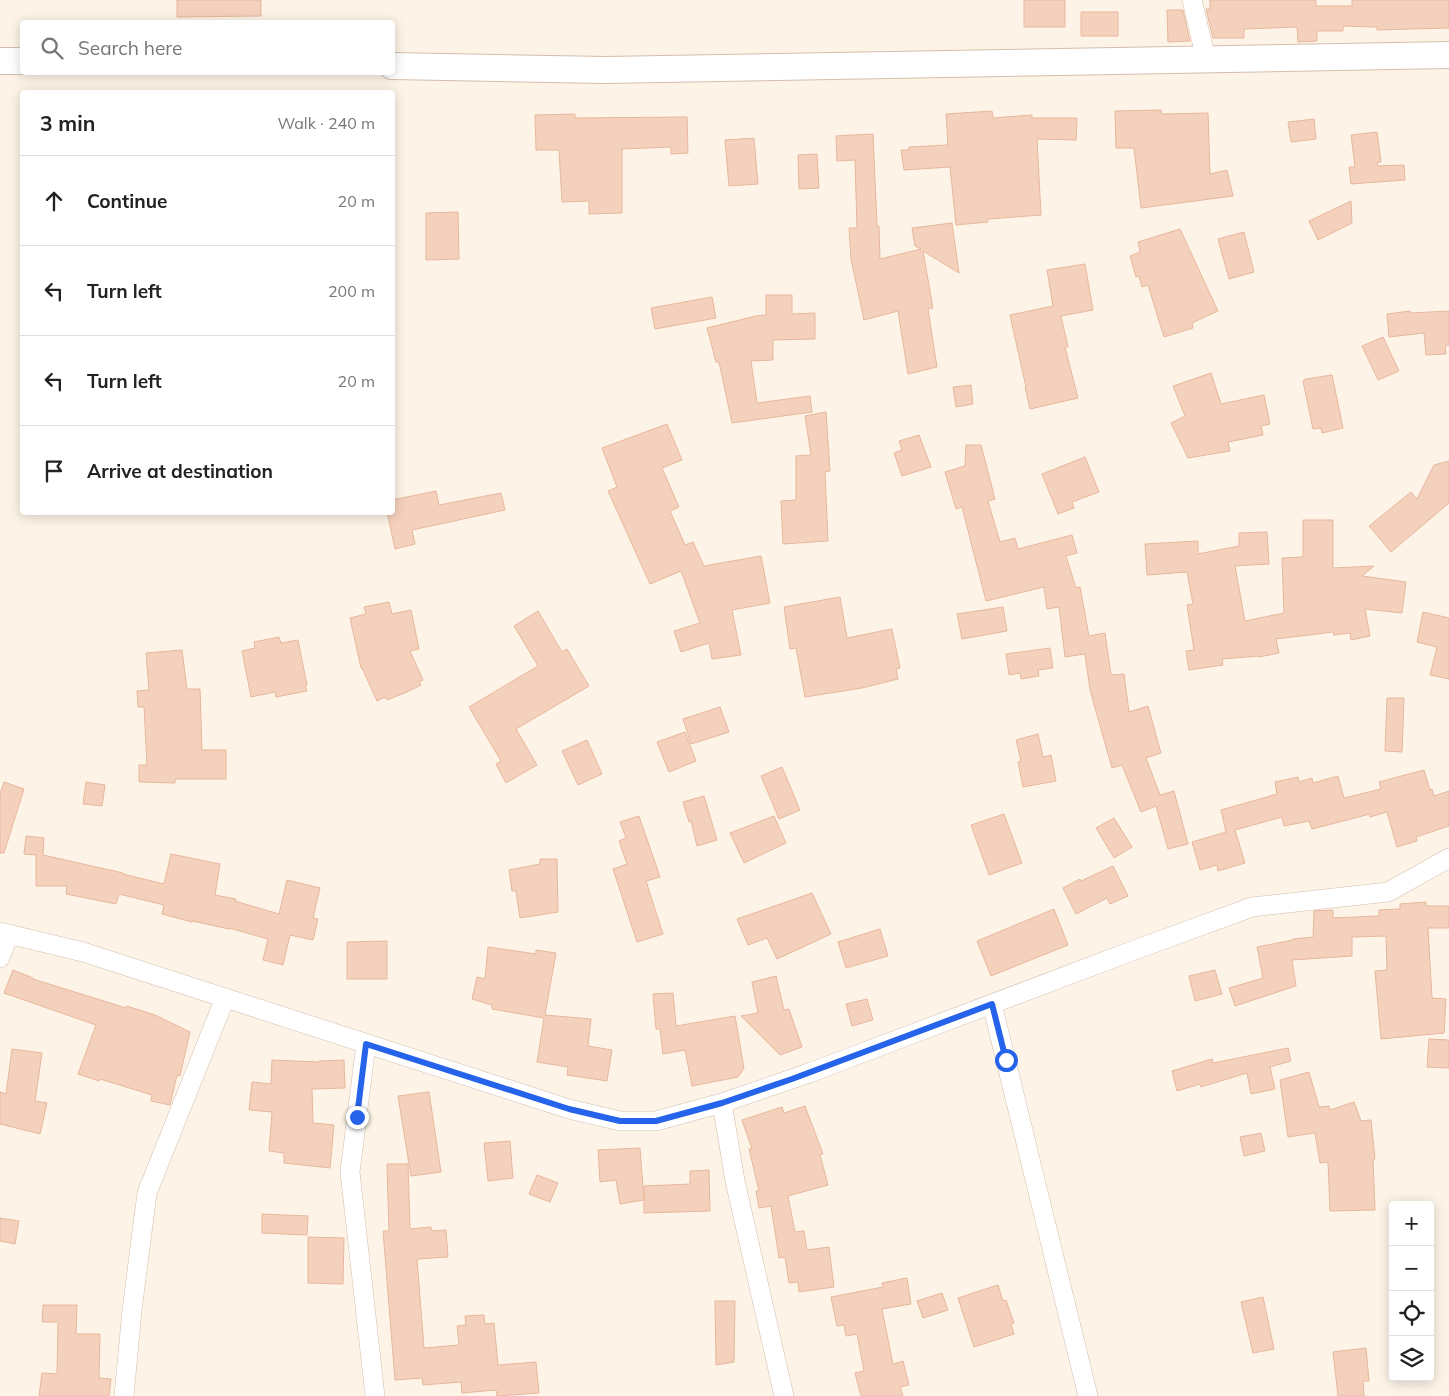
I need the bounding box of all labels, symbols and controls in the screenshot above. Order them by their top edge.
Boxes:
search box [20,20,395,75]
icon: search [38,34,66,62]
text: Search here [78,36,182,60]
text: 3 min [40,110,95,136]
text: Walk · 240 m [277,113,375,133]
icon: ahead [40,187,68,215]
text: Continue [87,189,167,213]
text: 20 m [338,191,375,211]
icon: left [40,277,68,305]
text: Turn left [87,279,162,303]
text: 200 m [328,281,375,301]
icon: left [40,367,68,395]
text: Turn left [87,369,162,393]
text: 20 m [338,371,375,391]
icon: arrive [40,457,68,485]
text: Arrive at destination [87,459,273,483]
route start [995,1049,1018,1072]
route end [346,1106,369,1129]
map controls [1389,1201,1434,1381]
button: + [1389,1201,1434,1246]
button: − [1389,1246,1434,1291]
button: locate [1389,1291,1434,1336]
button: layers [1389,1336,1434,1381]

